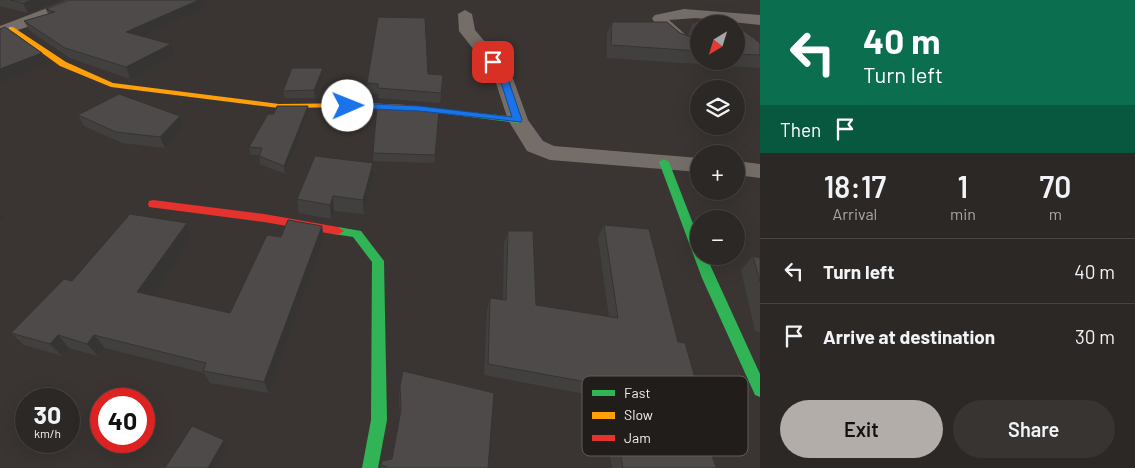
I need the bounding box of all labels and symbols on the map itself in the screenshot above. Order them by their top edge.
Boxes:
north arrow [690,15,745,70]
pin [472,41,514,83]
position arrow [321,79,373,131]
legend [582,376,748,456]
text: Fast [624,384,650,401]
speed limit sign: 40 [90,388,155,453]
text: Slow [624,406,653,423]
text: Jam [624,429,651,446]

